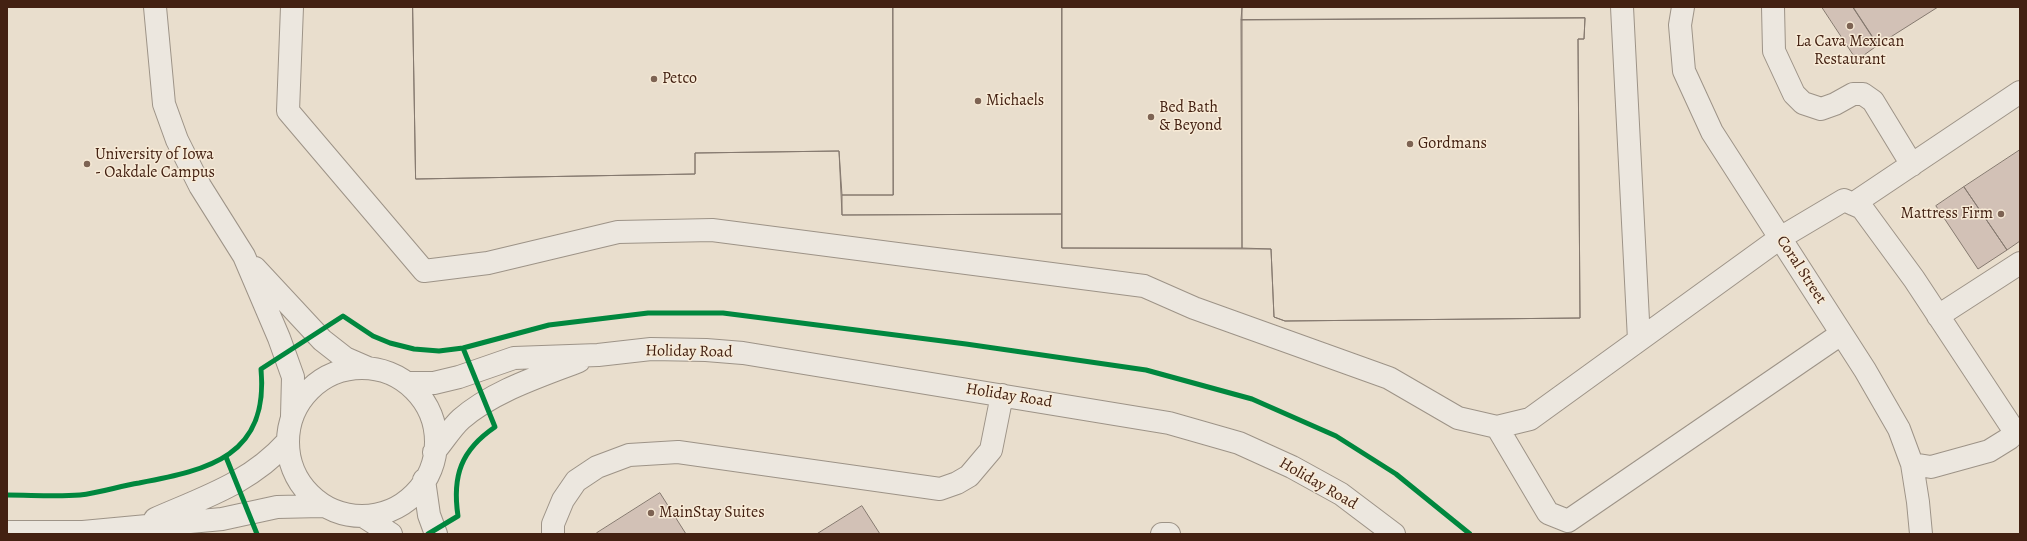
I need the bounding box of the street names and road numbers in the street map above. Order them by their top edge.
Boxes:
street label: Coral Street [1772,232,1830,308]
street label: Holiday Road [645,342,733,362]
street label: Holiday Road [964,380,1054,412]
street label: Holiday Road [1275,454,1361,514]

